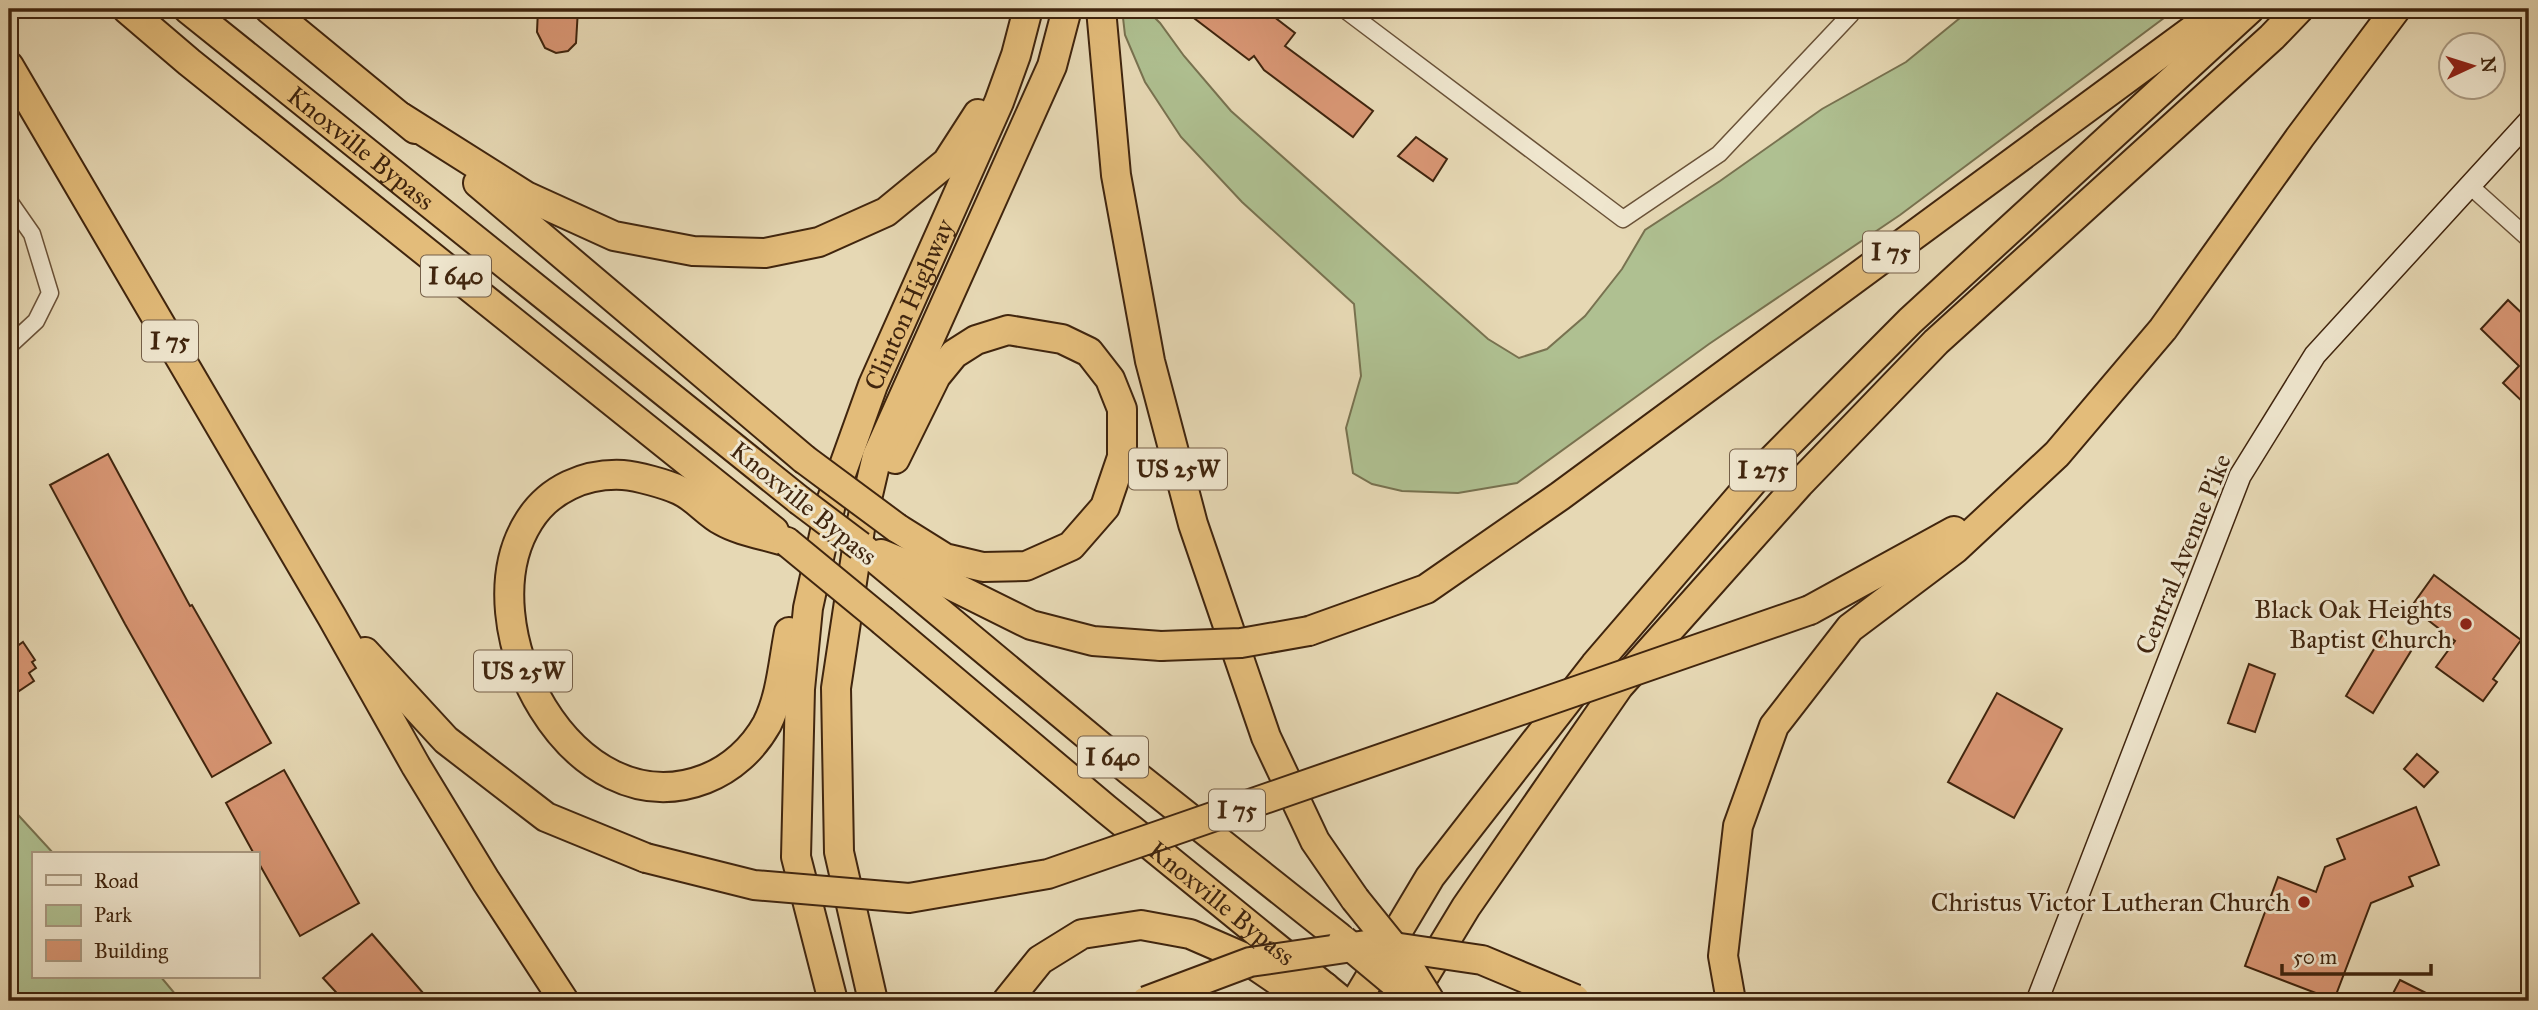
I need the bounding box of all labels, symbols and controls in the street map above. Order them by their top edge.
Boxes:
north arrow [2436,32,2506,102]
text: N [2476,56,2500,74]
street label: Knoxville Bypass [281,79,441,217]
street label: Clinton Highway [857,213,961,395]
road number: I 75 [1863,232,1919,272]
road number: I 640 [421,256,491,296]
road number: I 75 [142,320,198,362]
street label: Knoxville Bypass [724,434,884,572]
road number: US 25W [1129,448,1227,490]
road number: I 275 [1730,449,1796,490]
street label: Central Avenue Pike [2128,449,2238,659]
place label: Black Oak Heights Baptist Church [2254,593,2453,655]
marker: Black Oak Heights Baptist Church [2458,616,2474,632]
road number: US 25W [474,650,572,692]
road number: I 640 [1078,736,1148,778]
road number: I 75 [1209,790,1265,830]
street label: Knoxville Bypass [1142,834,1302,972]
legend [32,852,259,978]
text: Road [94,868,139,894]
place label: Christus Victor Lutheran Church [1931,886,2291,918]
marker: Christus Victor Lutheran Church [2296,894,2312,910]
text: Park [94,902,132,928]
scale bar [2282,933,2431,977]
text: Building [94,938,168,964]
text: 50 m [2293,944,2338,970]

